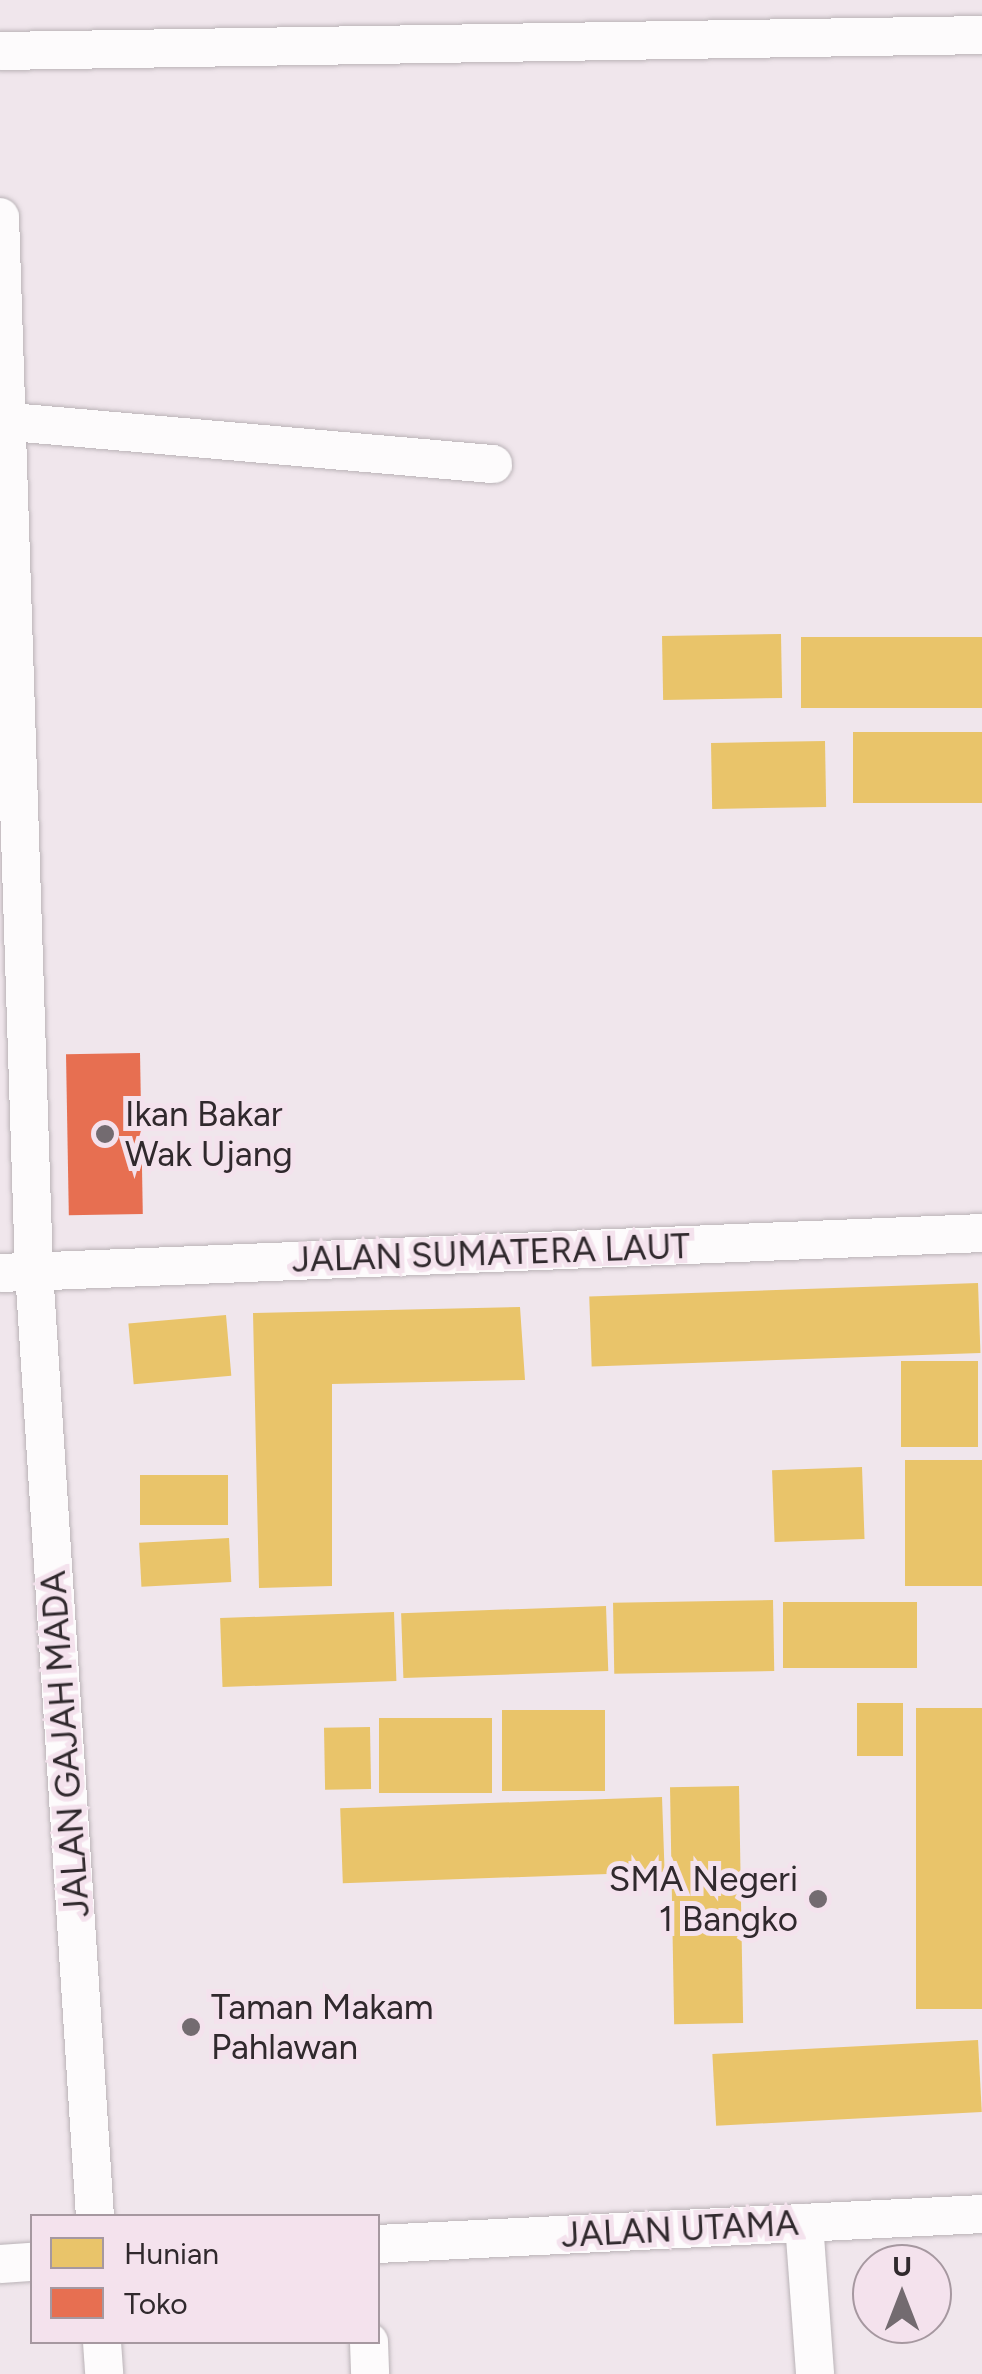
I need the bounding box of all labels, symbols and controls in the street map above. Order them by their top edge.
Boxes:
place label: Ikan Bakar Wak Ujang [125,1093,293,1175]
marker: Ikan Bakar Wak Ujang [94,1123,116,1145]
street label: JALAN SUMATERA LAUT [291,1225,691,1281]
street label: JALAN GAJAH MADA [32,1569,98,1919]
place label: SMA Negeri 1 Bangko [609,1858,798,1940]
marker: SMA Negeri 1 Bangko [807,1888,829,1910]
place label: Taman Makam Pahlawan [211,1986,434,2068]
marker: Taman Makam Pahlawan [180,2016,202,2038]
street label: JALAN UTAMA [560,2202,800,2256]
legend [30,2214,380,2344]
text: Hunian [124,2235,219,2272]
north arrow [852,2244,952,2344]
text: U [892,2249,912,2283]
text: Toko [124,2285,188,2322]

